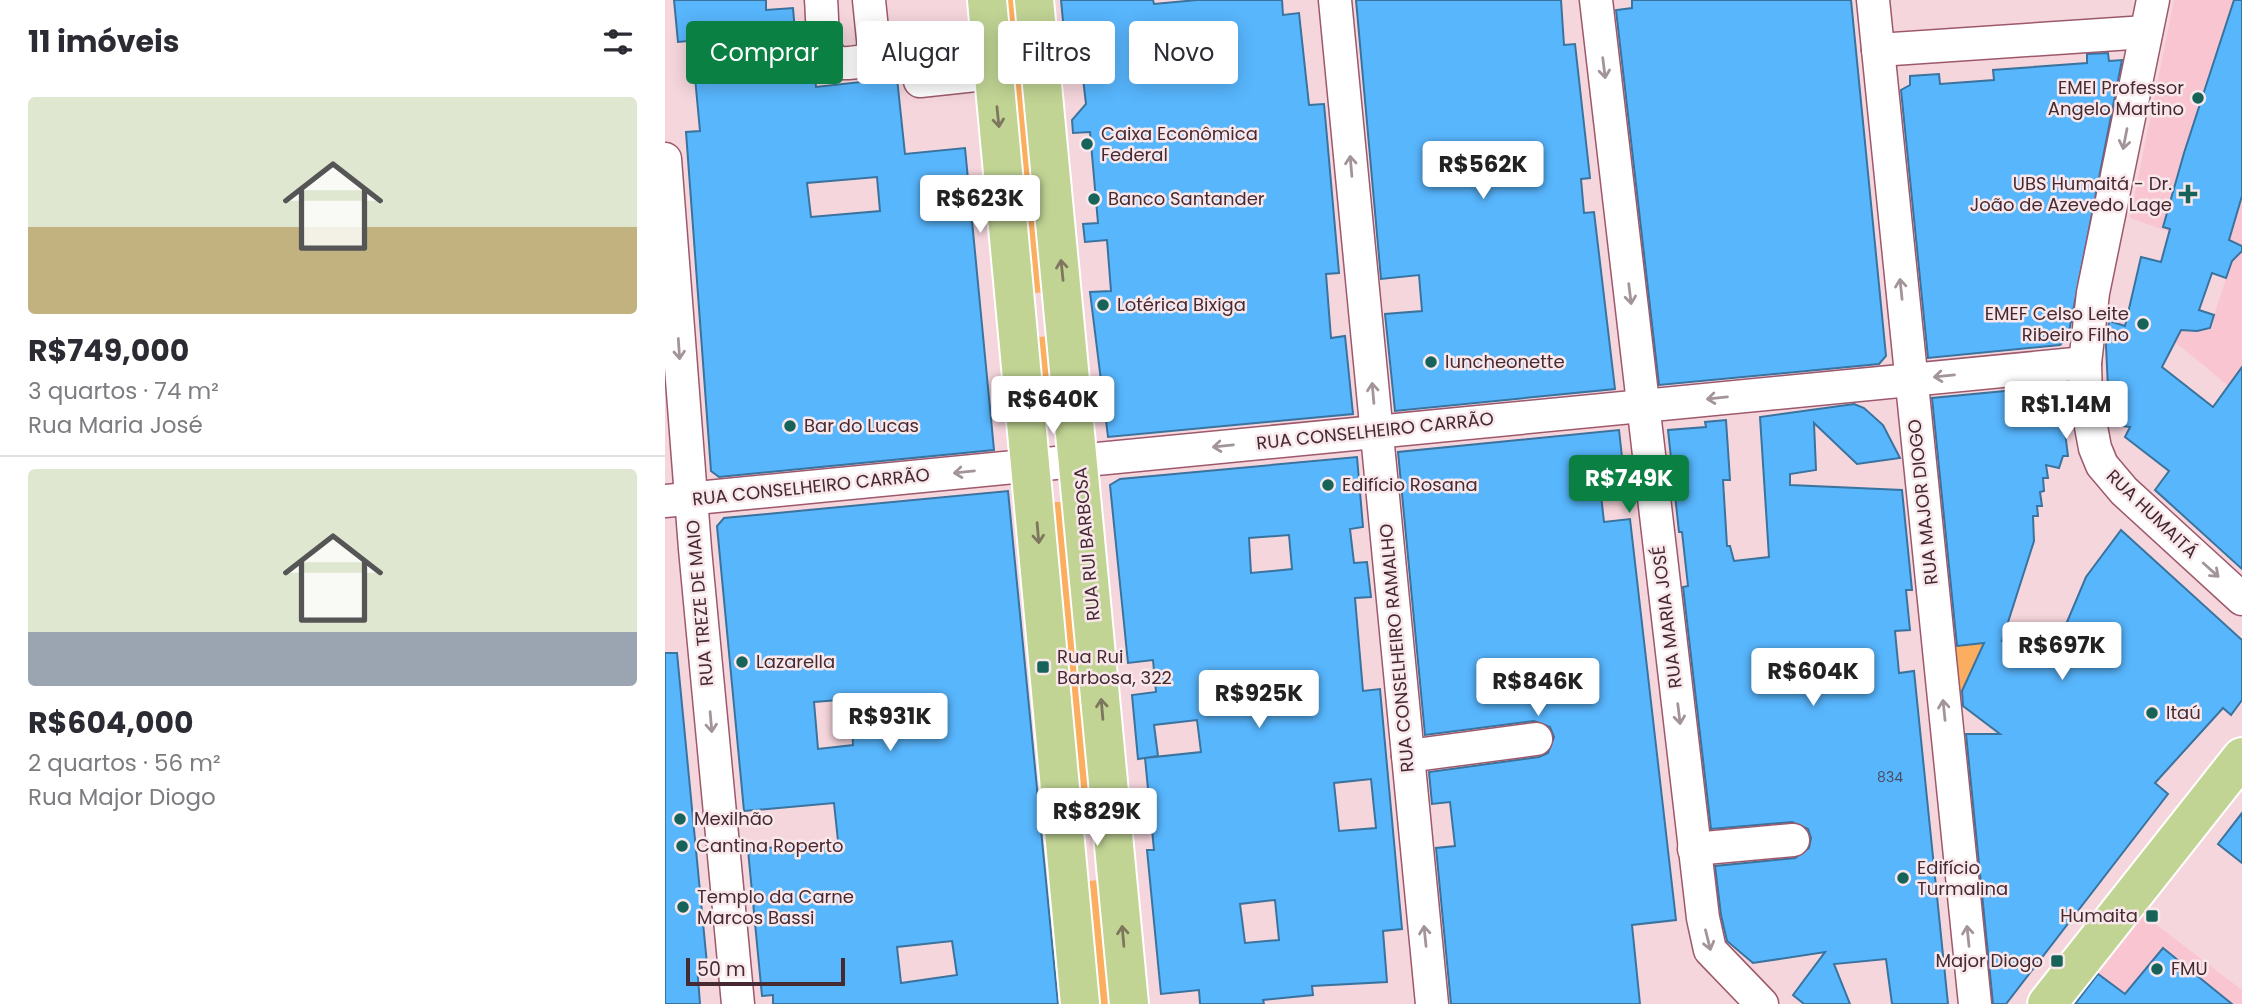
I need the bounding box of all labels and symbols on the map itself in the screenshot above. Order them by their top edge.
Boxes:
one-way arrow [1597,56,1610,79]
place label: EMEI Professor Angelo Martino [2048,75,2184,121]
marker: EMEI Professor Angelo Martino [2190,90,2206,106]
one-way arrow [992,105,1005,127]
place label: Caixa Econômica Federal [1101,121,1258,167]
one-way arrow [2117,127,2131,150]
marker: Caixa Econômica Federal [1079,136,1095,152]
pin: R$562K [1426,142,1540,201]
one-way arrow [1344,155,1357,178]
place label: UBS Humaitá - Dr. João de Azevedo Lage [1970,171,2172,217]
pin: R$623K [923,176,1037,235]
marker: UBS Humaitá - Dr. João de Azevedo Lage [2178,184,2198,204]
place label: Banco Santander [1108,186,1265,211]
marker: Banco Santander [1086,191,1102,207]
one-way arrow [1055,259,1068,282]
one-way arrow [1894,278,1907,300]
one-way arrow [1623,282,1636,305]
place label: Lotérica Bixiga [1117,292,1246,317]
marker: Lotérica Bixiga [1095,297,1111,313]
place label: EMEF Celso Leite Ribeiro Filho [1985,301,2129,347]
marker: EMEF Celso Leite Ribeiro Filho [2135,316,2151,332]
one-way arrow [673,337,686,360]
place label: luncheonette [1445,349,1565,374]
marker: luncheonette [1423,354,1439,370]
one-way arrow [1933,370,1955,383]
pin: R$640K [996,376,1110,436]
one-way arrow [1366,382,1379,404]
pin: R$1.14M [2001,382,2131,441]
one-way arrow [1706,392,1729,405]
street label: RUA CONSELHEIRO CARRÃO [1255,406,1495,455]
place label: Bar do Lucas [804,413,919,438]
marker: Bar do Lucas [782,418,798,434]
street label: RUA MAJOR DIOGO [1901,418,1944,586]
one-way arrow [1212,440,1234,453]
pin: R$749K [1572,456,1686,515]
street label: RUA CONSELHEIRO CARRÃO [691,462,931,511]
street label: RUA HUMAITÁ [2101,463,2204,564]
one-way arrow [953,465,976,478]
street label: RUA RUI BARBOSA [1067,466,1106,622]
place label: Edifício Rosana [1342,472,1478,497]
marker: Edifício Rosana [1320,477,1336,493]
street label: RUA TREZE DE MAIO [680,519,719,687]
one-way arrow [1032,521,1045,544]
street label: RUA CONSELHEIRO RAMALHO [1373,523,1420,773]
street label: RUA MARIA JOSÉ [1645,544,1688,690]
one-way arrow [2202,562,2220,578]
pin: R$697K [2005,622,2119,682]
place label: Rua Rui Barbosa, 322 [1057,644,1172,690]
pin: R$604K [1756,648,1870,708]
place label: Lazarella [756,649,835,674]
marker: Lazarella [734,654,750,670]
pin: R$846K [1481,658,1595,718]
marker: Rua Rui Barbosa, 322 [1035,659,1051,675]
pin: R$925K [1202,670,1316,730]
pin: R$931K [833,694,947,753]
one-way arrow [1096,699,1109,721]
one-way arrow [1938,699,1951,722]
place label: Itaú [2166,700,2201,725]
one-way arrow [1672,703,1685,725]
marker: Itaú [2144,705,2160,721]
one-way arrow [705,710,718,733]
house number: 834 [1877,767,1903,787]
pin: R$829K [1040,788,1154,848]
place label: Mexilhão [694,806,773,831]
marker: Mexilhão [672,811,688,827]
place label: Cantina Roperto [696,833,844,858]
marker: Cantina Roperto [674,838,690,854]
place label: Edifício Turmalina [1917,855,2008,901]
marker: Edifício Turmalina [1895,870,1911,886]
place label: Templo da Carne Marcos Bassi [697,884,854,930]
marker: Templo da Carne Marcos Bassi [675,899,691,915]
place label: Humaita [2060,903,2138,928]
marker: Humaita [2144,908,2160,924]
one-way arrow [1116,925,1129,948]
one-way arrow [1418,925,1431,948]
one-way arrow [1961,925,1974,948]
one-way arrow [1702,928,1715,951]
place label: Major Diogo [1935,948,2043,973]
marker: Major Diogo [2049,953,2065,969]
scale bar [686,955,845,987]
place label: FMU [2171,956,2208,981]
marker: FMU [2149,961,2165,977]

